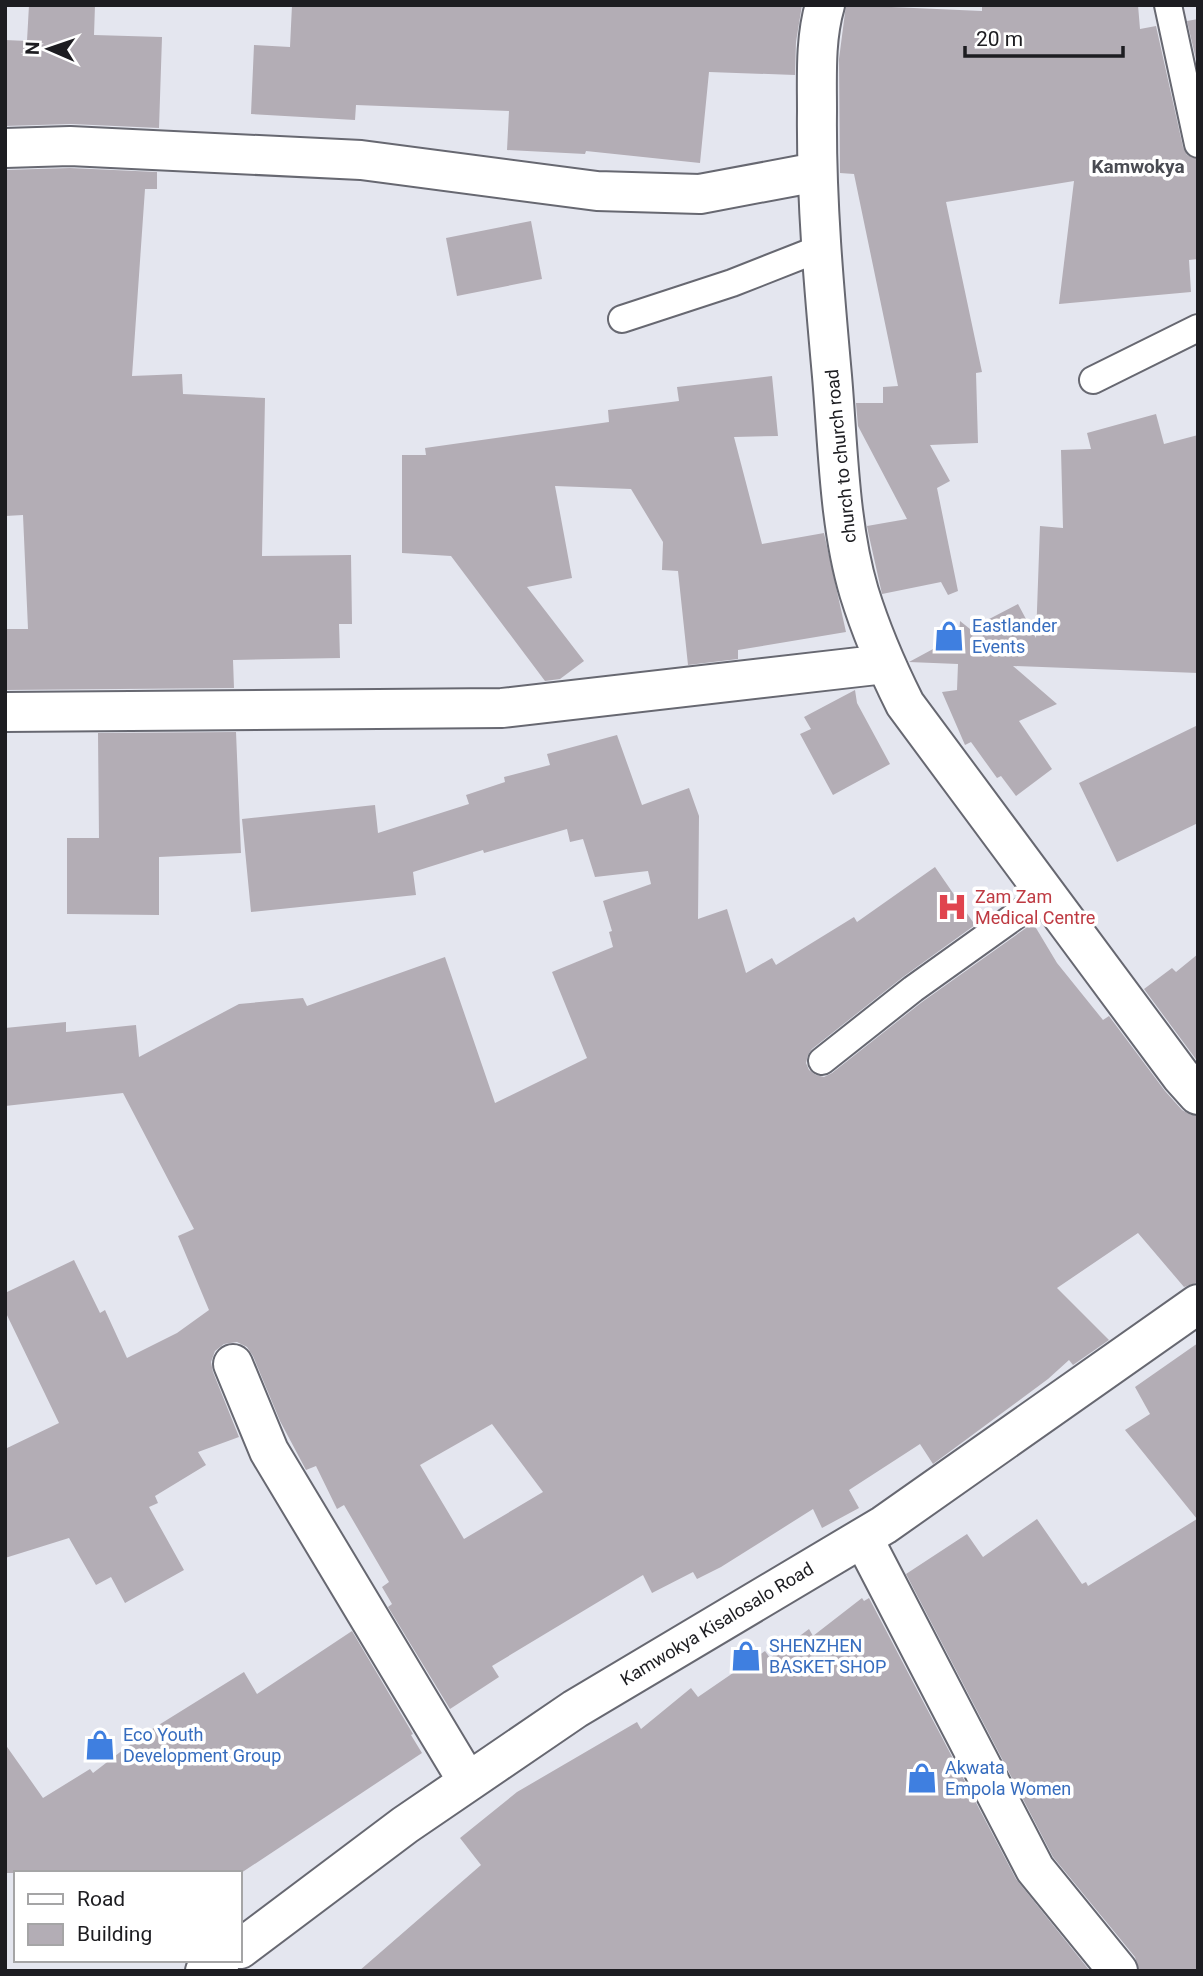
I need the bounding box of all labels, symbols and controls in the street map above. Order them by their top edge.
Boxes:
north arrow [14,14,84,84]
scale bar [965,14,1122,58]
text: 20 m [976,27,1023,51]
text: N [21,41,44,56]
district label: Kamwokya [1091,155,1185,178]
street label: church to church road [821,368,860,544]
place label: Eastlander Events [972,615,1057,657]
shop icon: Eastlander Events [932,619,966,653]
place label: Zam Zam Medical Centre [975,886,1095,928]
hospital icon: Zam Zam Medical Centre [935,890,969,924]
street label: Kamwokya Kisalosalo Road [616,1558,817,1690]
place label: SHENZHEN BASKET SHOP [769,1635,886,1677]
shop icon: SHENZHEN BASKET SHOP [729,1639,763,1673]
place label: Eco Youth Development Group [123,1724,281,1766]
shop icon: Eco Youth Development Group [83,1728,117,1762]
place label: Akwata Empola Women [945,1757,1071,1799]
shop icon: Akwata Empola Women [905,1761,939,1795]
legend [14,1871,242,1962]
text: Road [77,1887,125,1911]
text: Building [77,1922,152,1946]

